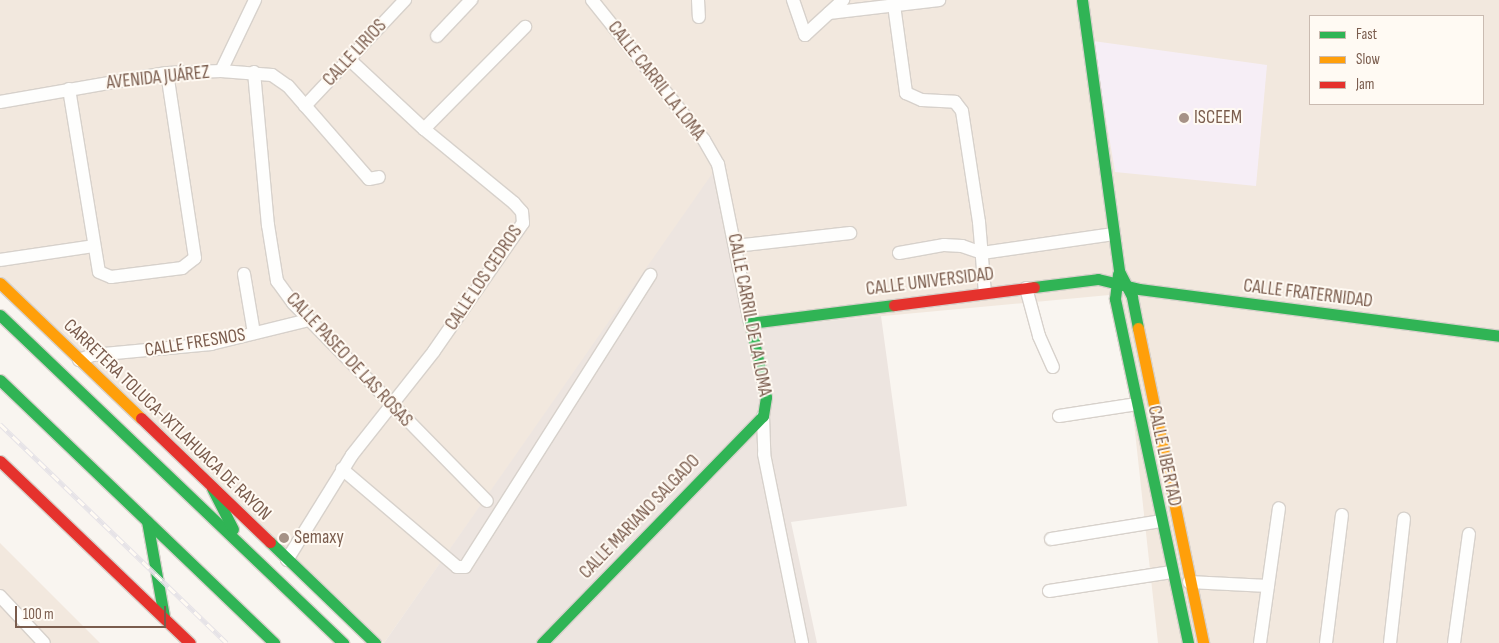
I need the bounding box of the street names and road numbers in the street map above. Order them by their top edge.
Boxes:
street label: CALLE LIRIOS [318,15,392,91]
street label: CALLE CARRIL LA LOMA [602,17,710,145]
street label: AVENIDA JUÁREZ [105,61,211,95]
street label: CALLE LOS CEDROS [440,221,528,335]
street label: CALLE CARRIL DE LA LOMA [722,232,776,398]
street label: CALLE UNIVERSIDAD [865,263,995,301]
street label: CALLE FRATERNIDAD [1242,275,1374,313]
street label: CALLE PASEO DE LAS ROSAS [281,288,417,432]
street label: CARRETERA TOLUCA-IXTLAHUACA DE RAYON [58,315,276,525]
street label: CALLE FRESNOS [143,324,247,362]
street label: CALLE LIBERTAD [1142,404,1186,508]
street label: CALLE MARIANO SALGADO [575,450,705,584]

